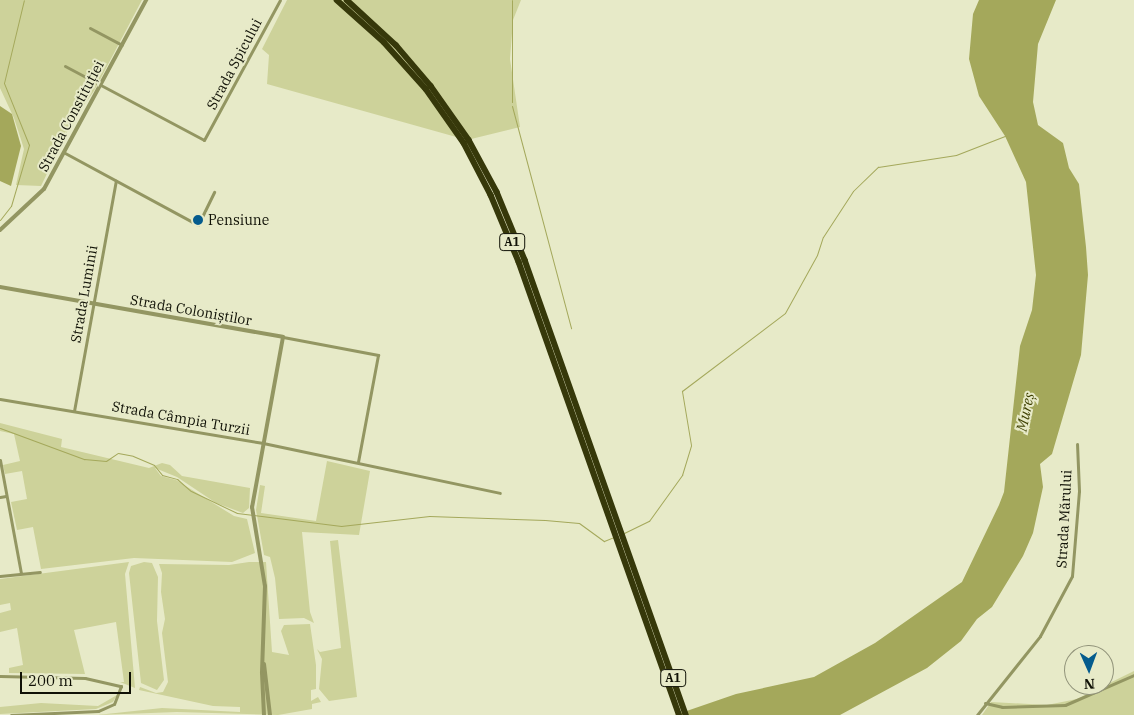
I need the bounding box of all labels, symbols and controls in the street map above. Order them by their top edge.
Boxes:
street label: Strada Spicului [203,16,265,112]
street label: Strada Constituției [35,58,107,174]
place label: Pensiune [208,212,269,228]
marker: Pensiune [192,214,204,226]
road number: A1 [498,232,526,252]
street label: Strada Luminii [67,244,101,344]
street label: Strada Coloniștilor [129,291,253,329]
water label: Mureș [1012,391,1038,433]
street label: Strada Câmpia Turzii [111,398,251,438]
street label: Strada Mărului [1053,469,1075,569]
north arrow [1064,645,1114,695]
scale bar [22,662,134,694]
road number: A1 [659,668,687,688]
text: 200 m [28,671,73,690]
text: N [1084,675,1095,693]

